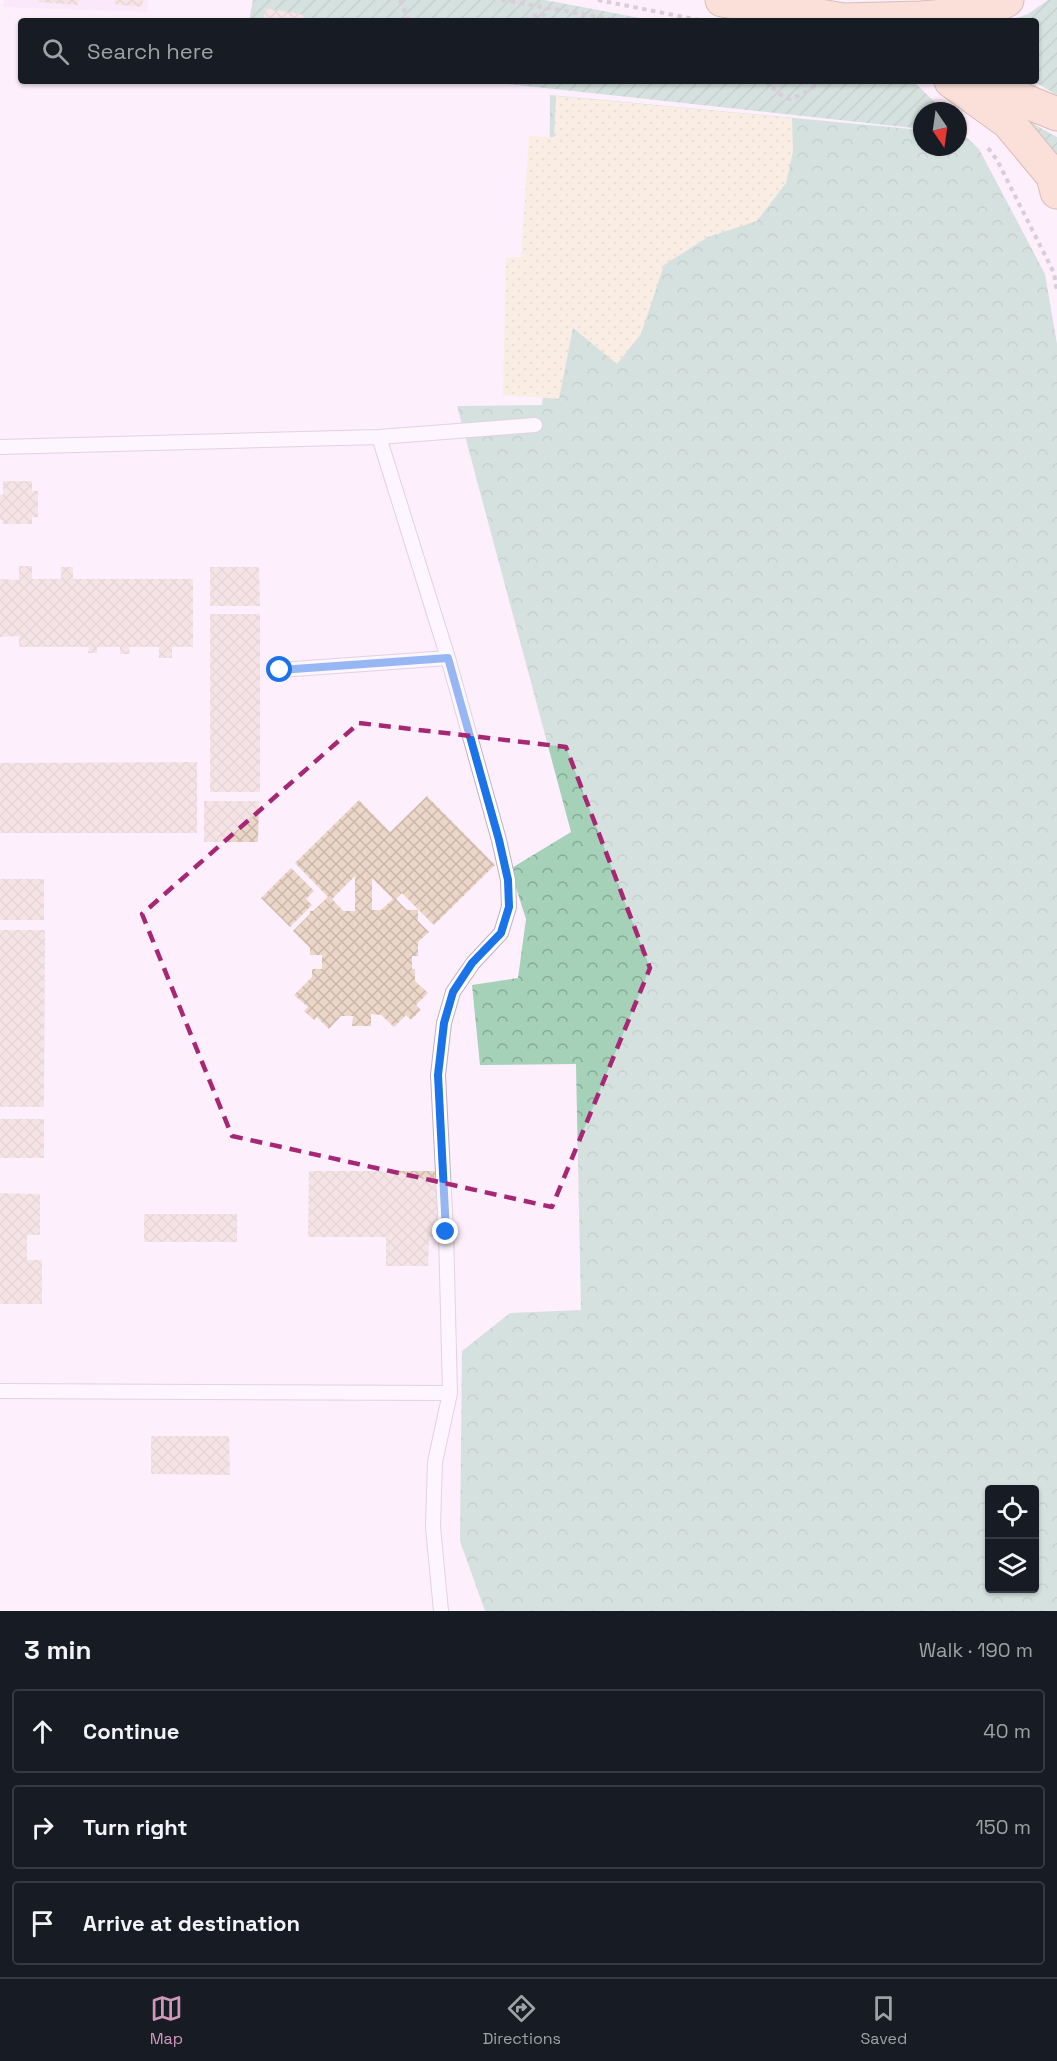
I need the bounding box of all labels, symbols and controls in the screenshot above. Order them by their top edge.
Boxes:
search box [18,18,1039,84]
icon: search [39,35,72,68]
text: Search here [87,37,214,65]
north arrow [913,102,967,156]
route start [266,656,292,682]
route end [432,1218,458,1244]
map controls [985,1485,1039,1593]
button: locate [985,1485,1039,1539]
button: layers [985,1539,1039,1593]
text: 3 min [24,1633,92,1667]
text: Walk · 190 m [919,1637,1033,1663]
icon: ahead [26,1715,59,1748]
text: Continue [83,1717,179,1745]
text: 40 m [983,1718,1031,1744]
icon: right [26,1811,59,1844]
text: Turn right [83,1813,188,1841]
text: 150 m [976,1814,1031,1840]
icon: arrive [26,1907,59,1940]
text: Arrive at destination [83,1909,300,1937]
tab: Map [150,1992,183,2049]
tab: Directions [483,1992,561,2049]
tab: Saved [861,1992,907,2049]

